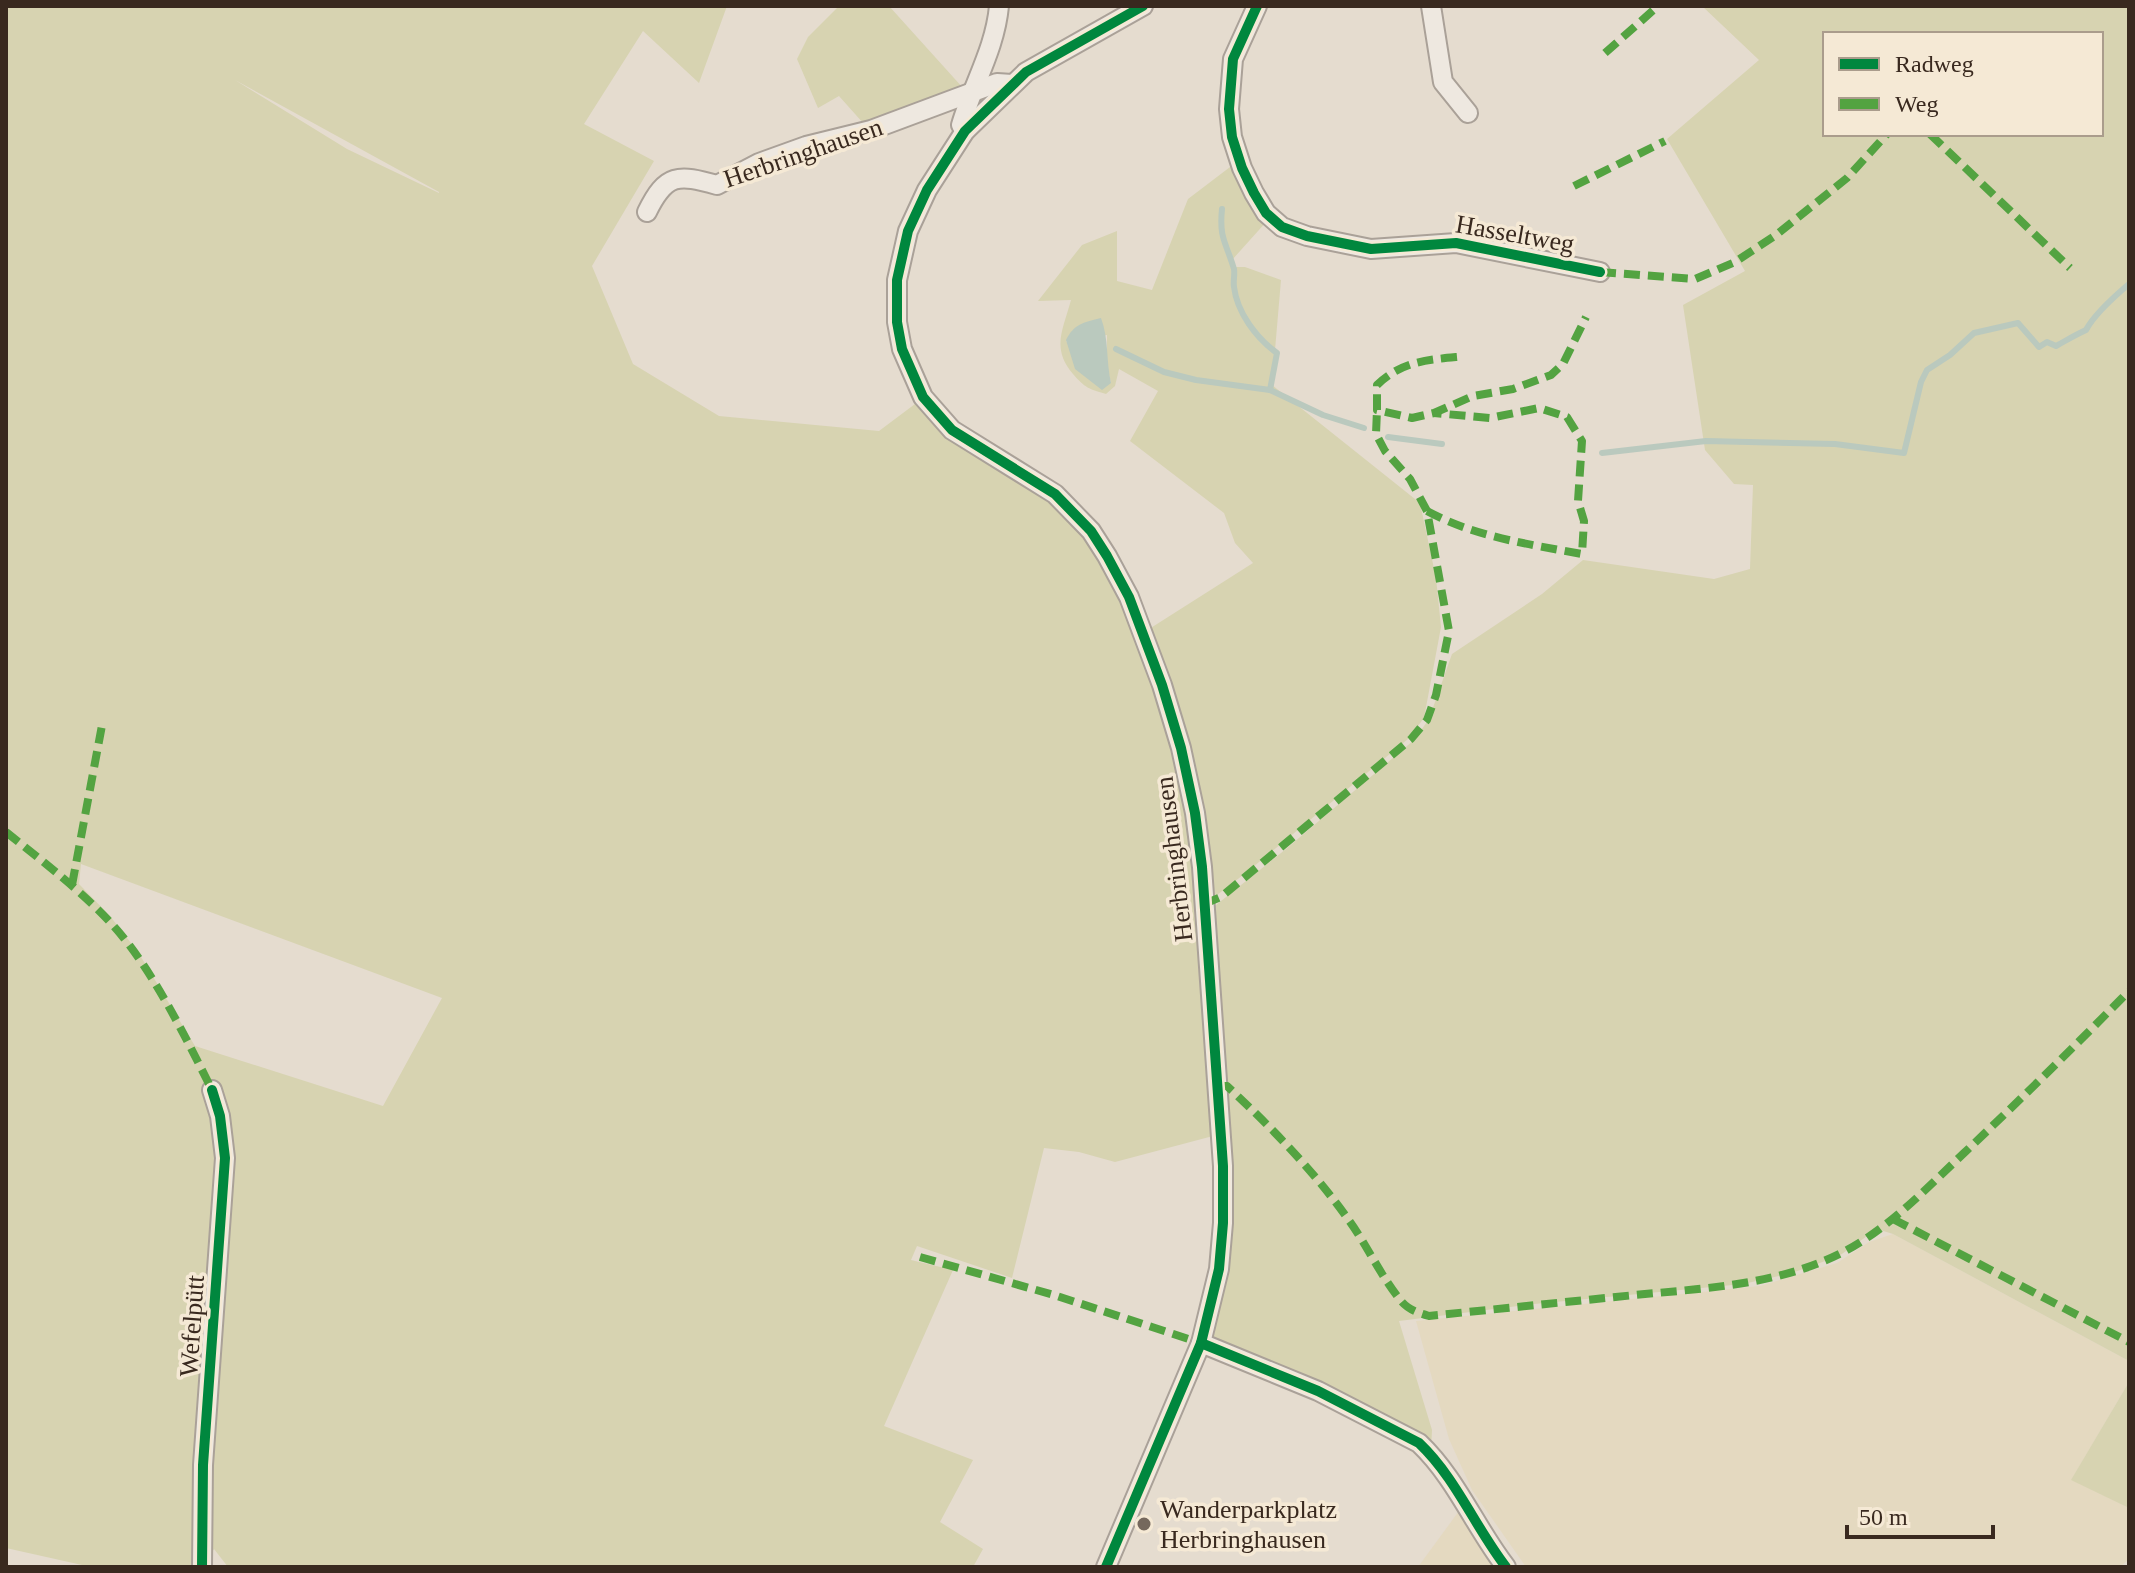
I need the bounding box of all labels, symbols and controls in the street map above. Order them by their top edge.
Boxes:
legend [1823,32,2103,136]
text: Radweg [1895,51,1974,77]
text: Weg [1895,91,1938,117]
street label: Herbringhausen [720,112,886,194]
street label: Hasseltweg [1453,209,1577,259]
street label: Herbringhausen [1149,775,1199,943]
street label: Wefelpütt [174,1273,210,1378]
scale bar [1847,1489,1993,1539]
place label: Wanderparkplatz Herbringhausen [1160,1495,1337,1554]
text: 50 m [1859,1504,1908,1530]
marker: Wanderparkplatz Herbringhausen [1135,1515,1153,1533]

